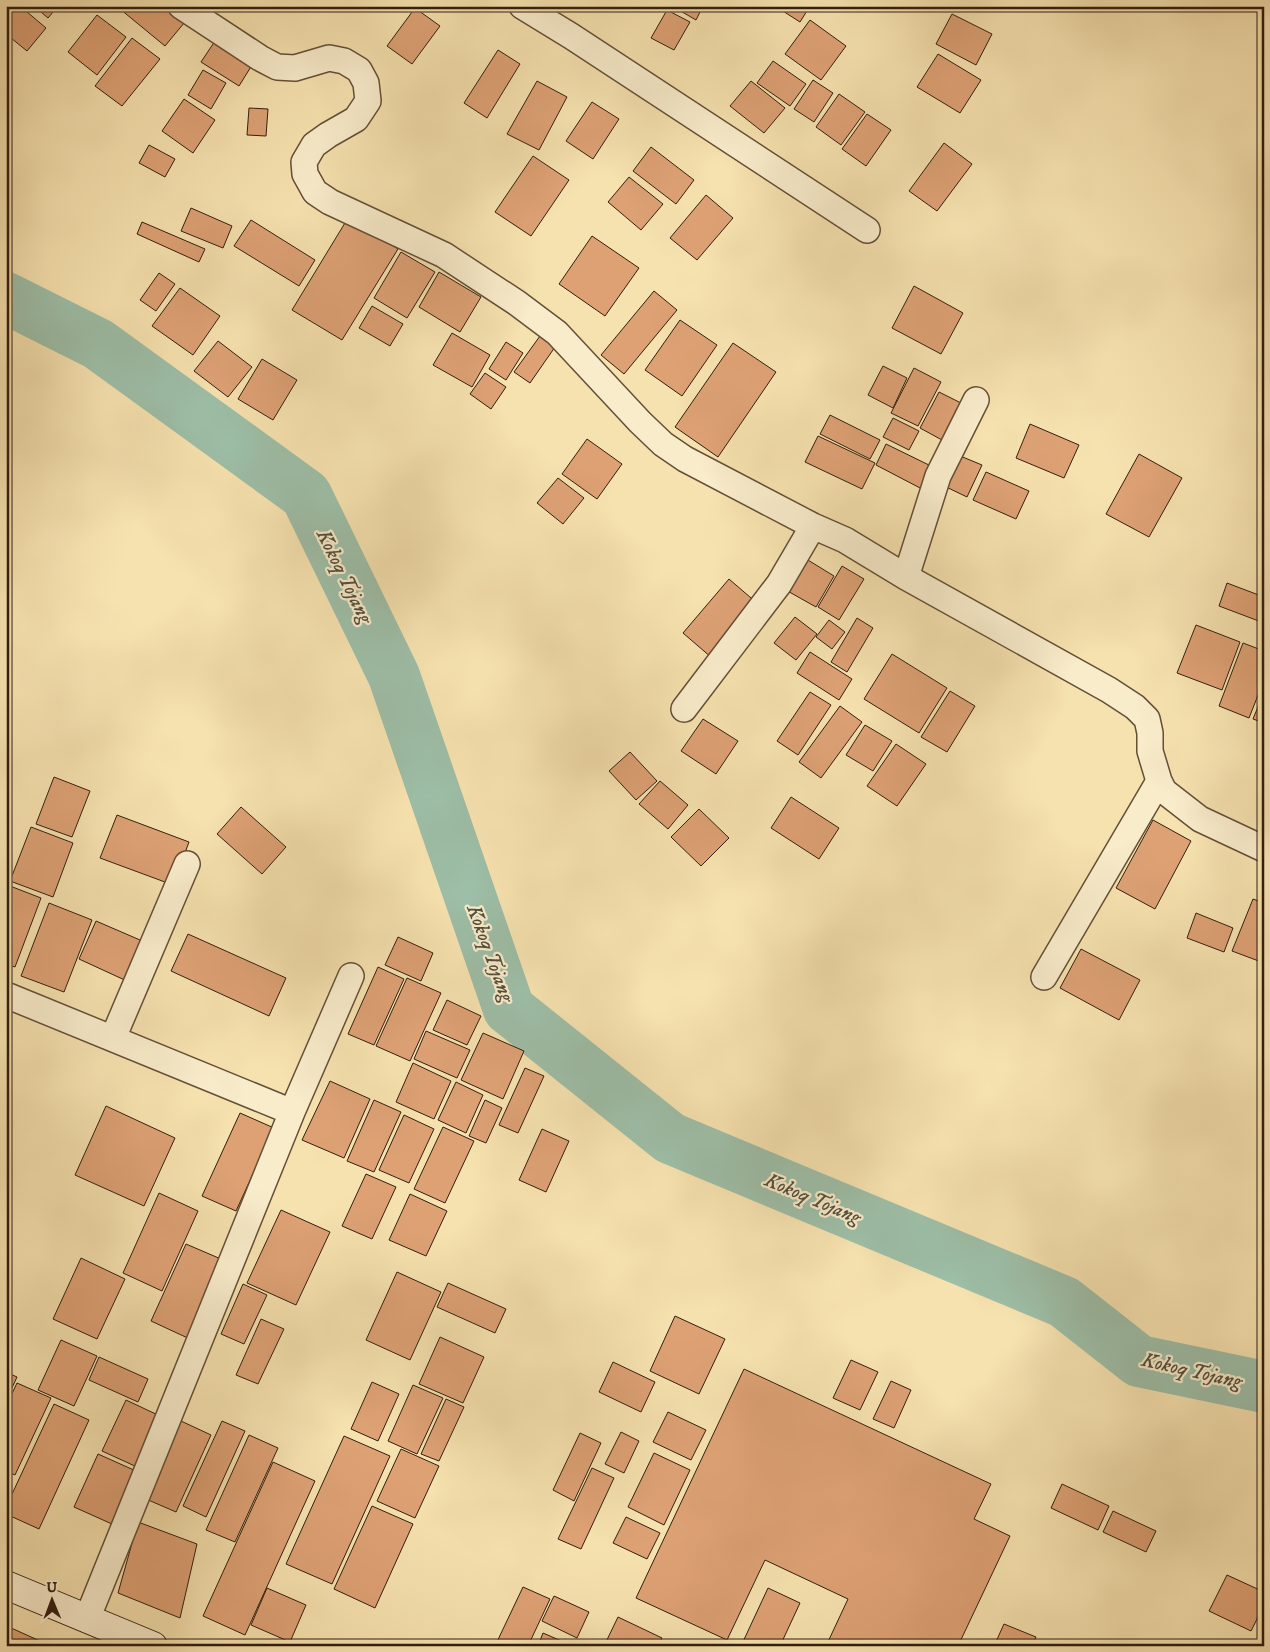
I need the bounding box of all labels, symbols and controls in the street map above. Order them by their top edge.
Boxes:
water label: Kokoq Tojang [310,525,378,630]
water label: Kokoq Tojang [460,900,519,1007]
water label: Kokoq Tojang [760,1168,866,1231]
water label: Kokoq Tojang [1138,1348,1246,1396]
north arrow [28,1574,78,1624]
text: U [46,1579,58,1597]

